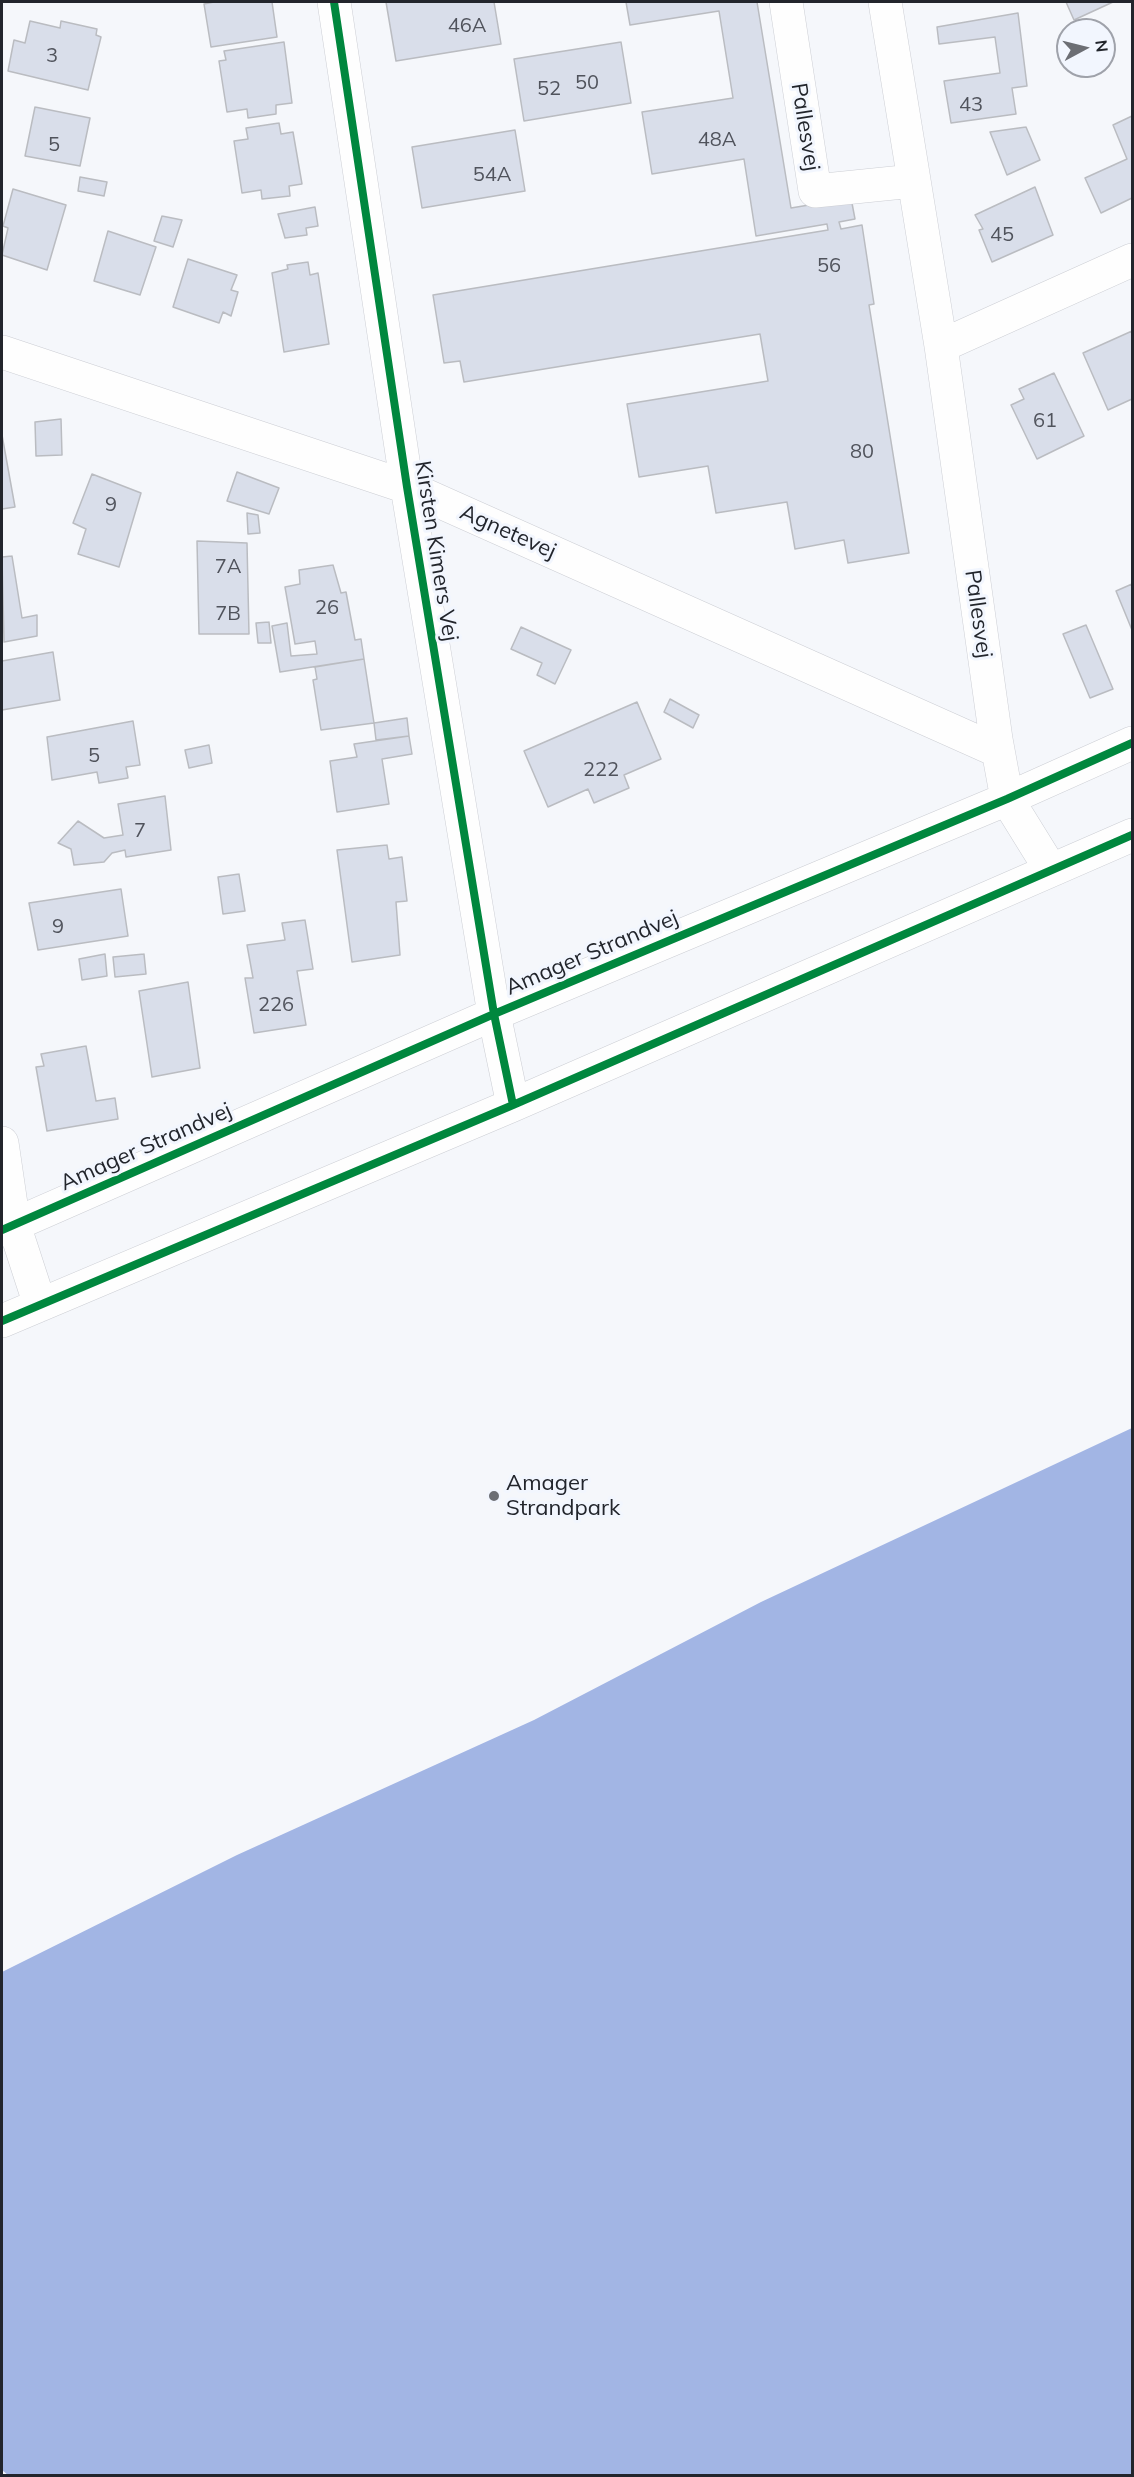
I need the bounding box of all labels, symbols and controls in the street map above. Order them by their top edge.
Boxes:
house number: 46A [448,14,486,38]
north arrow [1056,18,1116,78]
text: N [1091,39,1113,53]
house number: 3 [46,44,58,68]
house number: 50 [575,71,599,95]
house number: 52 [537,77,561,101]
street label: Pallesvej [785,81,825,173]
house number: 43 [959,93,983,117]
house number: 48A [698,128,736,152]
house number: 5 [48,133,60,157]
house number: 54A [473,163,511,187]
house number: 45 [990,223,1014,247]
house number: 56 [817,254,841,278]
house number: 61 [1033,409,1057,433]
house number: 80 [850,440,874,464]
street label: Kirsten Kimers Vej [409,459,463,643]
house number: 9 [105,493,117,517]
street label: Agnetevej [456,499,560,565]
house number: 7A [215,555,241,579]
street label: Pallesvej [959,568,997,660]
house number: 26 [315,596,339,620]
house number: 7B [215,602,241,626]
house number: 5 [88,744,100,768]
house number: 222 [583,758,619,782]
house number: 7 [134,819,146,843]
street label: Amager Strandvej [502,905,682,1001]
house number: 9 [52,915,64,939]
house number: 226 [258,993,294,1017]
street label: Amager Strandvej [56,1097,236,1197]
place label: Amager Strandpark [506,1470,620,1522]
marker: Amager Strandpark [487,1489,501,1503]

